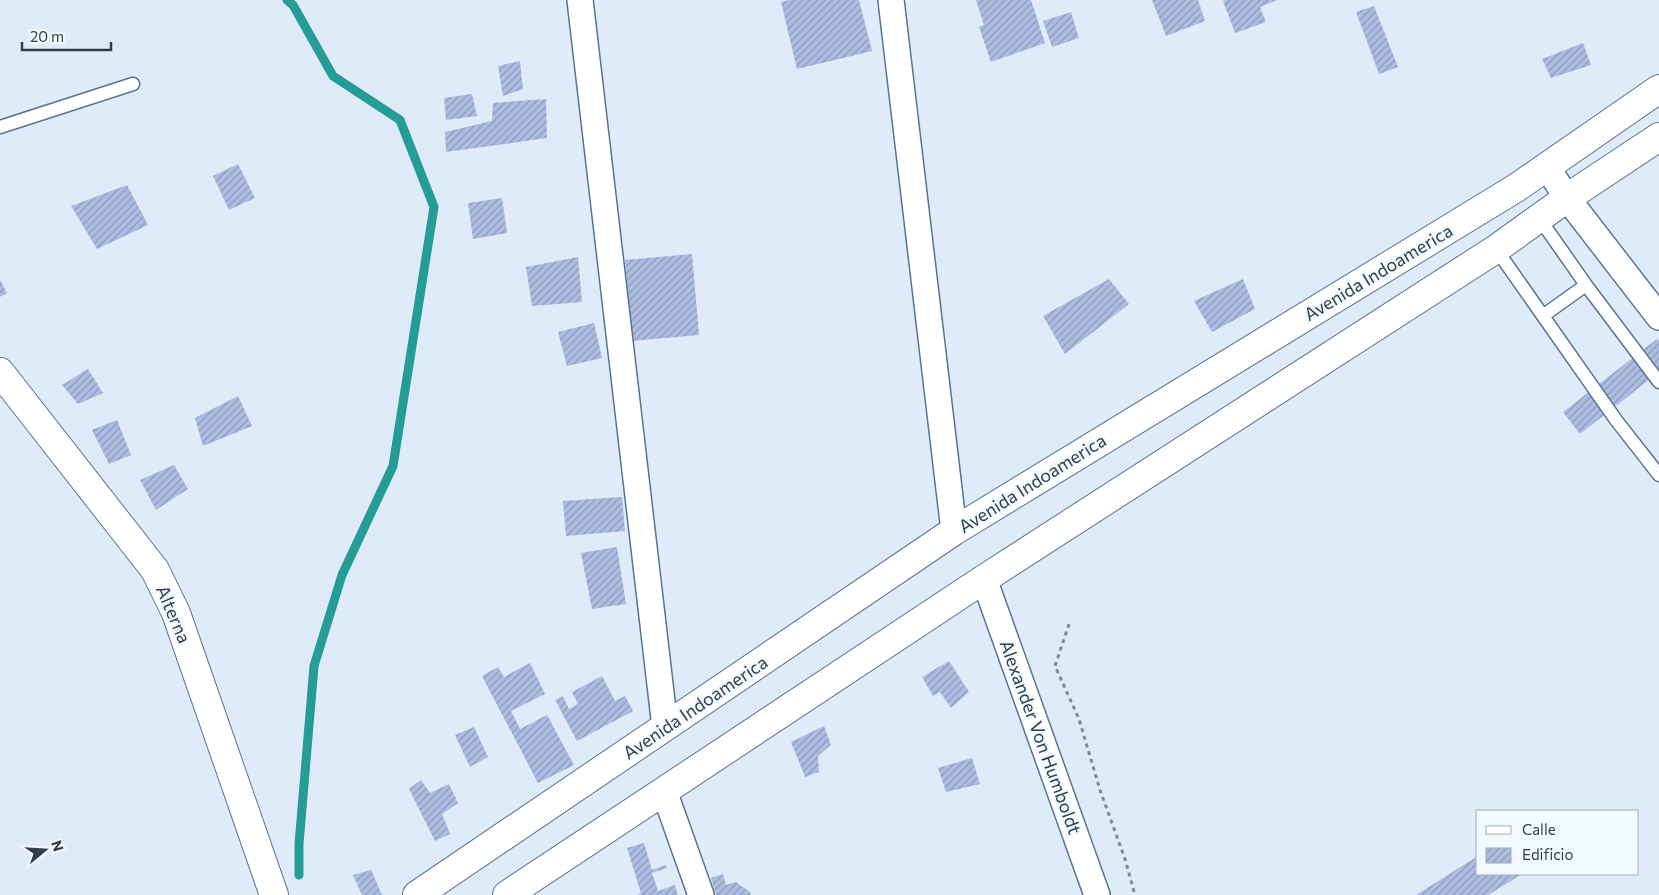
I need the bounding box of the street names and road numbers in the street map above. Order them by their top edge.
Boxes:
street label: Avenida Indoamerica [1300,219,1456,325]
street label: Avenida Indoamerica [954,429,1110,537]
street label: Alterna [152,582,196,646]
street label: Alexander Von Humboldt [996,637,1086,837]
street label: Avenida Indoamerica [619,650,771,764]

